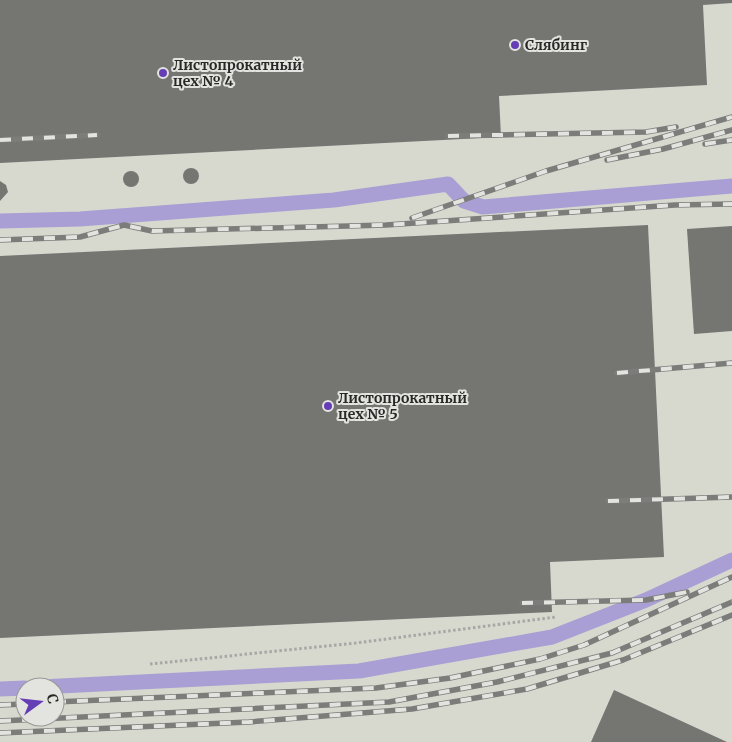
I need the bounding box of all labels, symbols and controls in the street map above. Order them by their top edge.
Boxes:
place label: Слябинг [525,36,588,54]
marker: Слябинг [509,39,521,51]
place label: Листопрокатный цех № 4 [173,56,302,90]
marker: Листопрокатный цех № 4 [157,67,169,79]
place label: Листопрокатный цех № 5 [338,389,467,423]
marker: Листопрокатный цех № 5 [322,400,334,412]
north arrow [15,677,65,727]
text: С [43,692,62,705]

